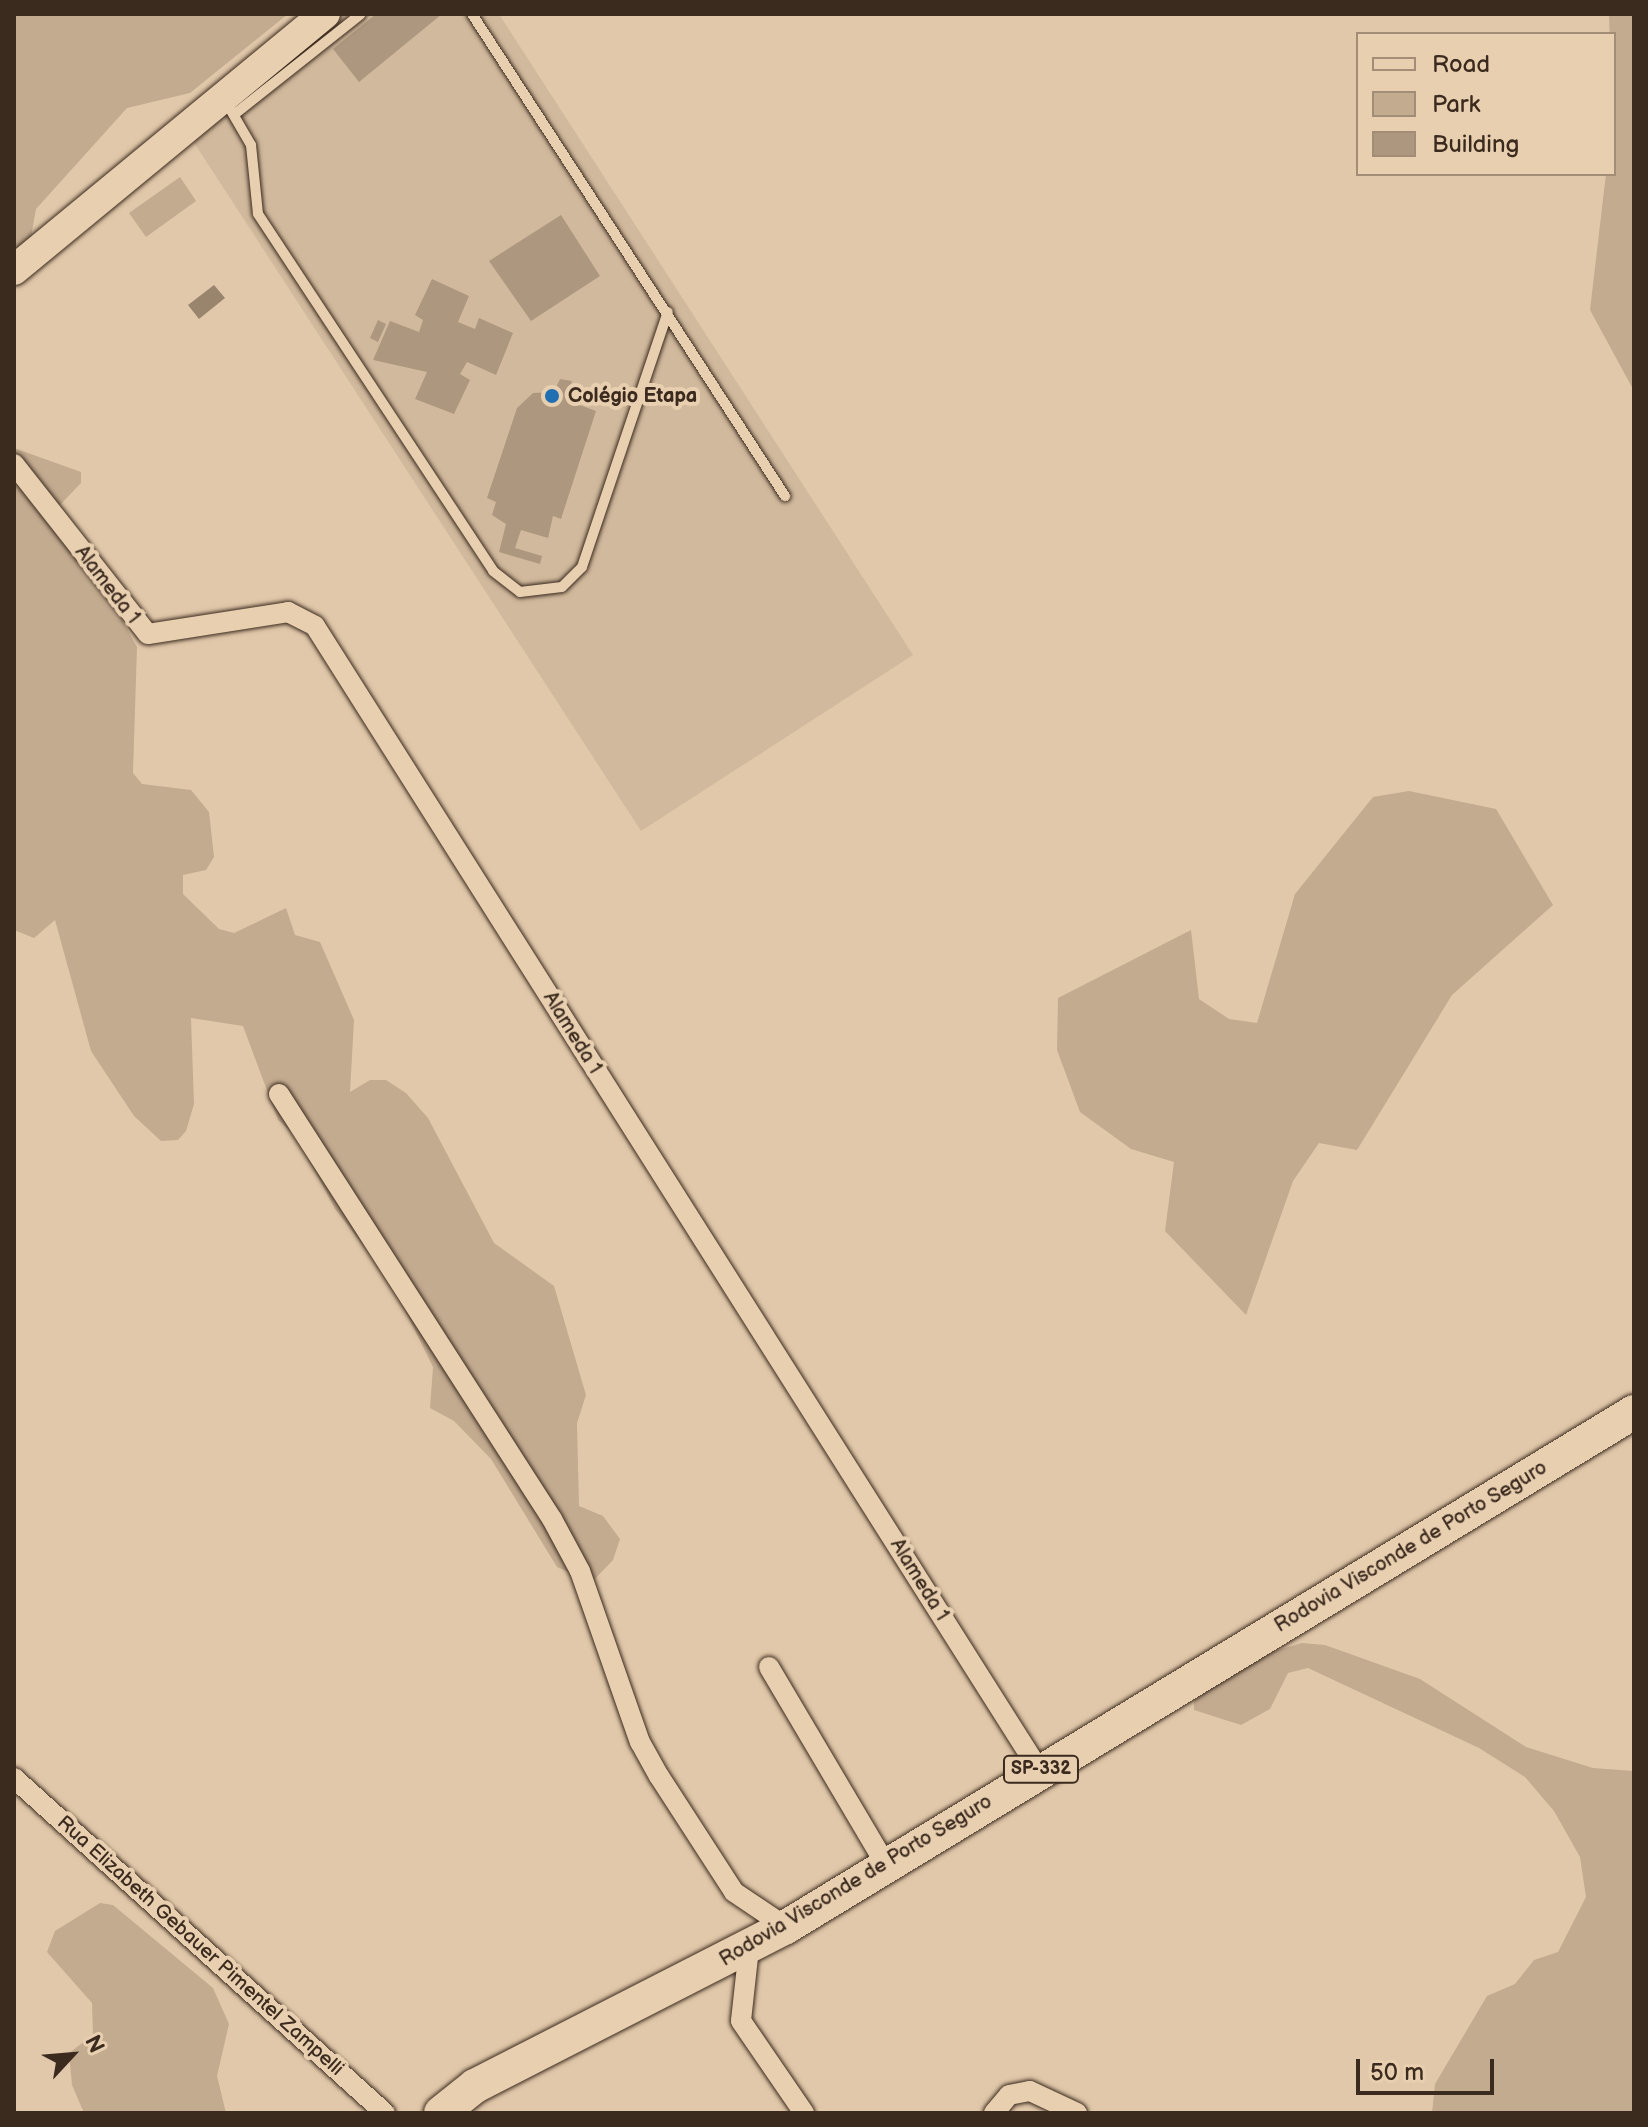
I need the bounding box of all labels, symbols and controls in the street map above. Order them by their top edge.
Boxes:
legend [1356,32,1616,176]
text: Road [1432,50,1490,79]
text: Park [1432,90,1480,119]
text: Building [1432,130,1519,159]
place label: Colégio Etapa [568,384,697,408]
marker: Colégio Etapa [543,387,561,405]
street label: Alameda 1 [69,541,145,629]
street label: Alameda 1 [537,988,607,1078]
street label: Rodovia Visconde de Porto Seguro [1270,1456,1552,1638]
street label: Alameda 1 [884,1535,954,1625]
road number: SP-332 [1001,1755,1081,1783]
street label: Rodovia Visconde de Porto Seguro [715,1790,997,1972]
street label: Rua Elizabeth Gebauer Pimentel Zampelli [52,1811,348,2081]
north arrow [32,2015,112,2095]
text: N [78,2031,110,2058]
scale bar [1360,2043,1498,2093]
text: 50 m [1370,2058,1424,2087]

